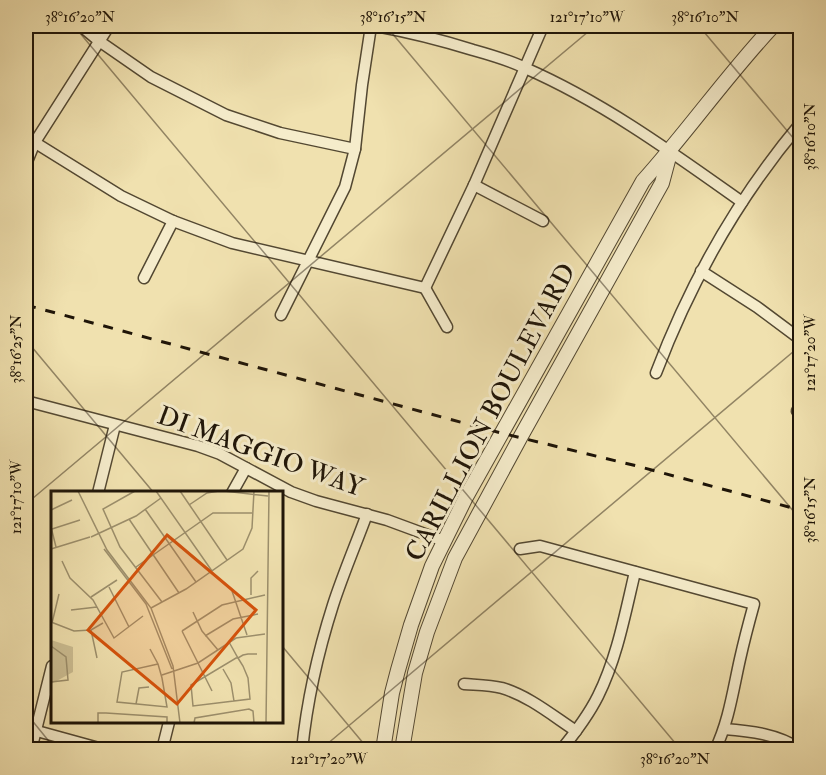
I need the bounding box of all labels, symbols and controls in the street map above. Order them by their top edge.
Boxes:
text: 38°16'20"N [45,8,116,27]
text: 38°16'15"N [360,8,427,27]
text: 121°17'10"W [550,8,625,27]
text: 38°16'10"N [671,8,739,27]
text: 38°16'10"N [801,103,820,171]
street label: CARILLION BOULEVARD [399,258,583,567]
text: 38°16'25"N [7,314,26,383]
text: 121°17'20"W [801,314,820,391]
street label: DI MAGGIO WAY [153,400,369,505]
text: 121°17'10"W [7,459,26,534]
text: 38°16'15"N [801,476,820,543]
inset map [51,491,284,724]
text: 121°17'20"W [291,750,368,769]
text: 38°16'20"N [640,750,711,769]

